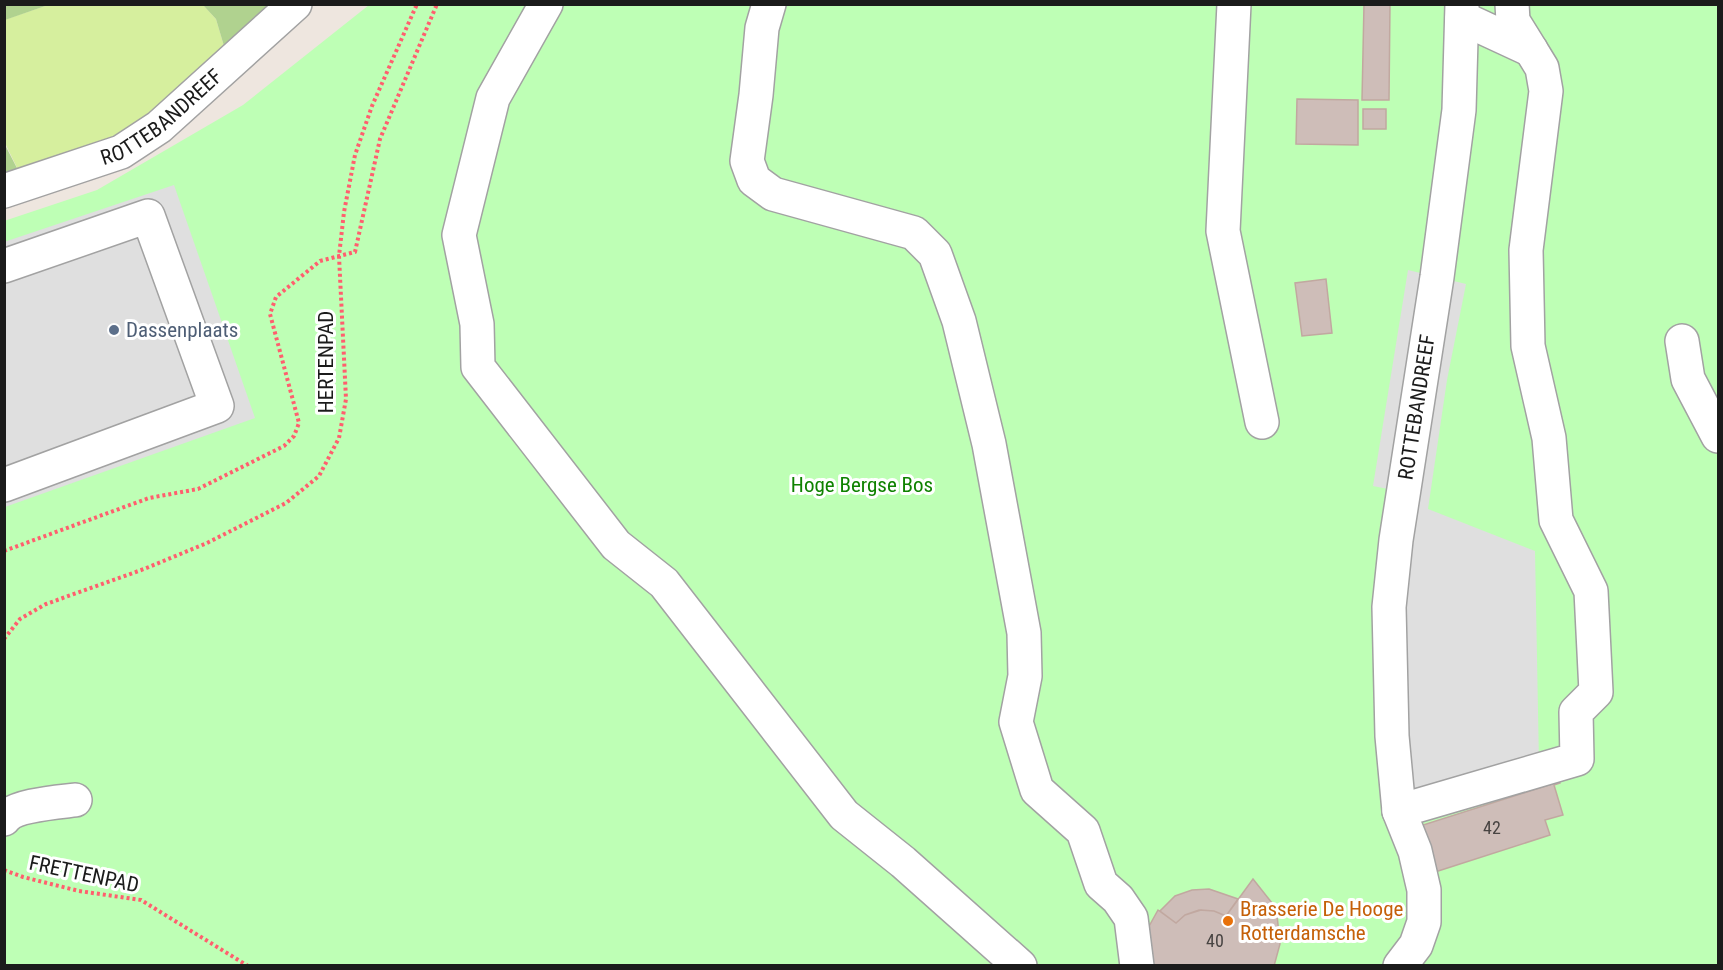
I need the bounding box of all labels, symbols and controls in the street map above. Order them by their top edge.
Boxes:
street label: ROTTEBANDREEF [98,64,227,170]
street label: HERTENPAD [314,311,338,413]
place label: Dassenplaats [126,318,238,342]
marker: Dassenplaats [107,323,121,337]
street label: ROTTEBANDREEF [1394,333,1440,482]
park label: Hoge Bergse Bos [791,473,933,497]
house number: 42 [1483,817,1501,838]
street label: FRETTENPAD [27,851,141,897]
place label: Brasserie De Hooge Rotterdamsche [1240,897,1404,945]
marker: Brasserie De Hooge Rotterdamsche [1221,914,1235,928]
house number: 40 [1206,930,1224,951]

